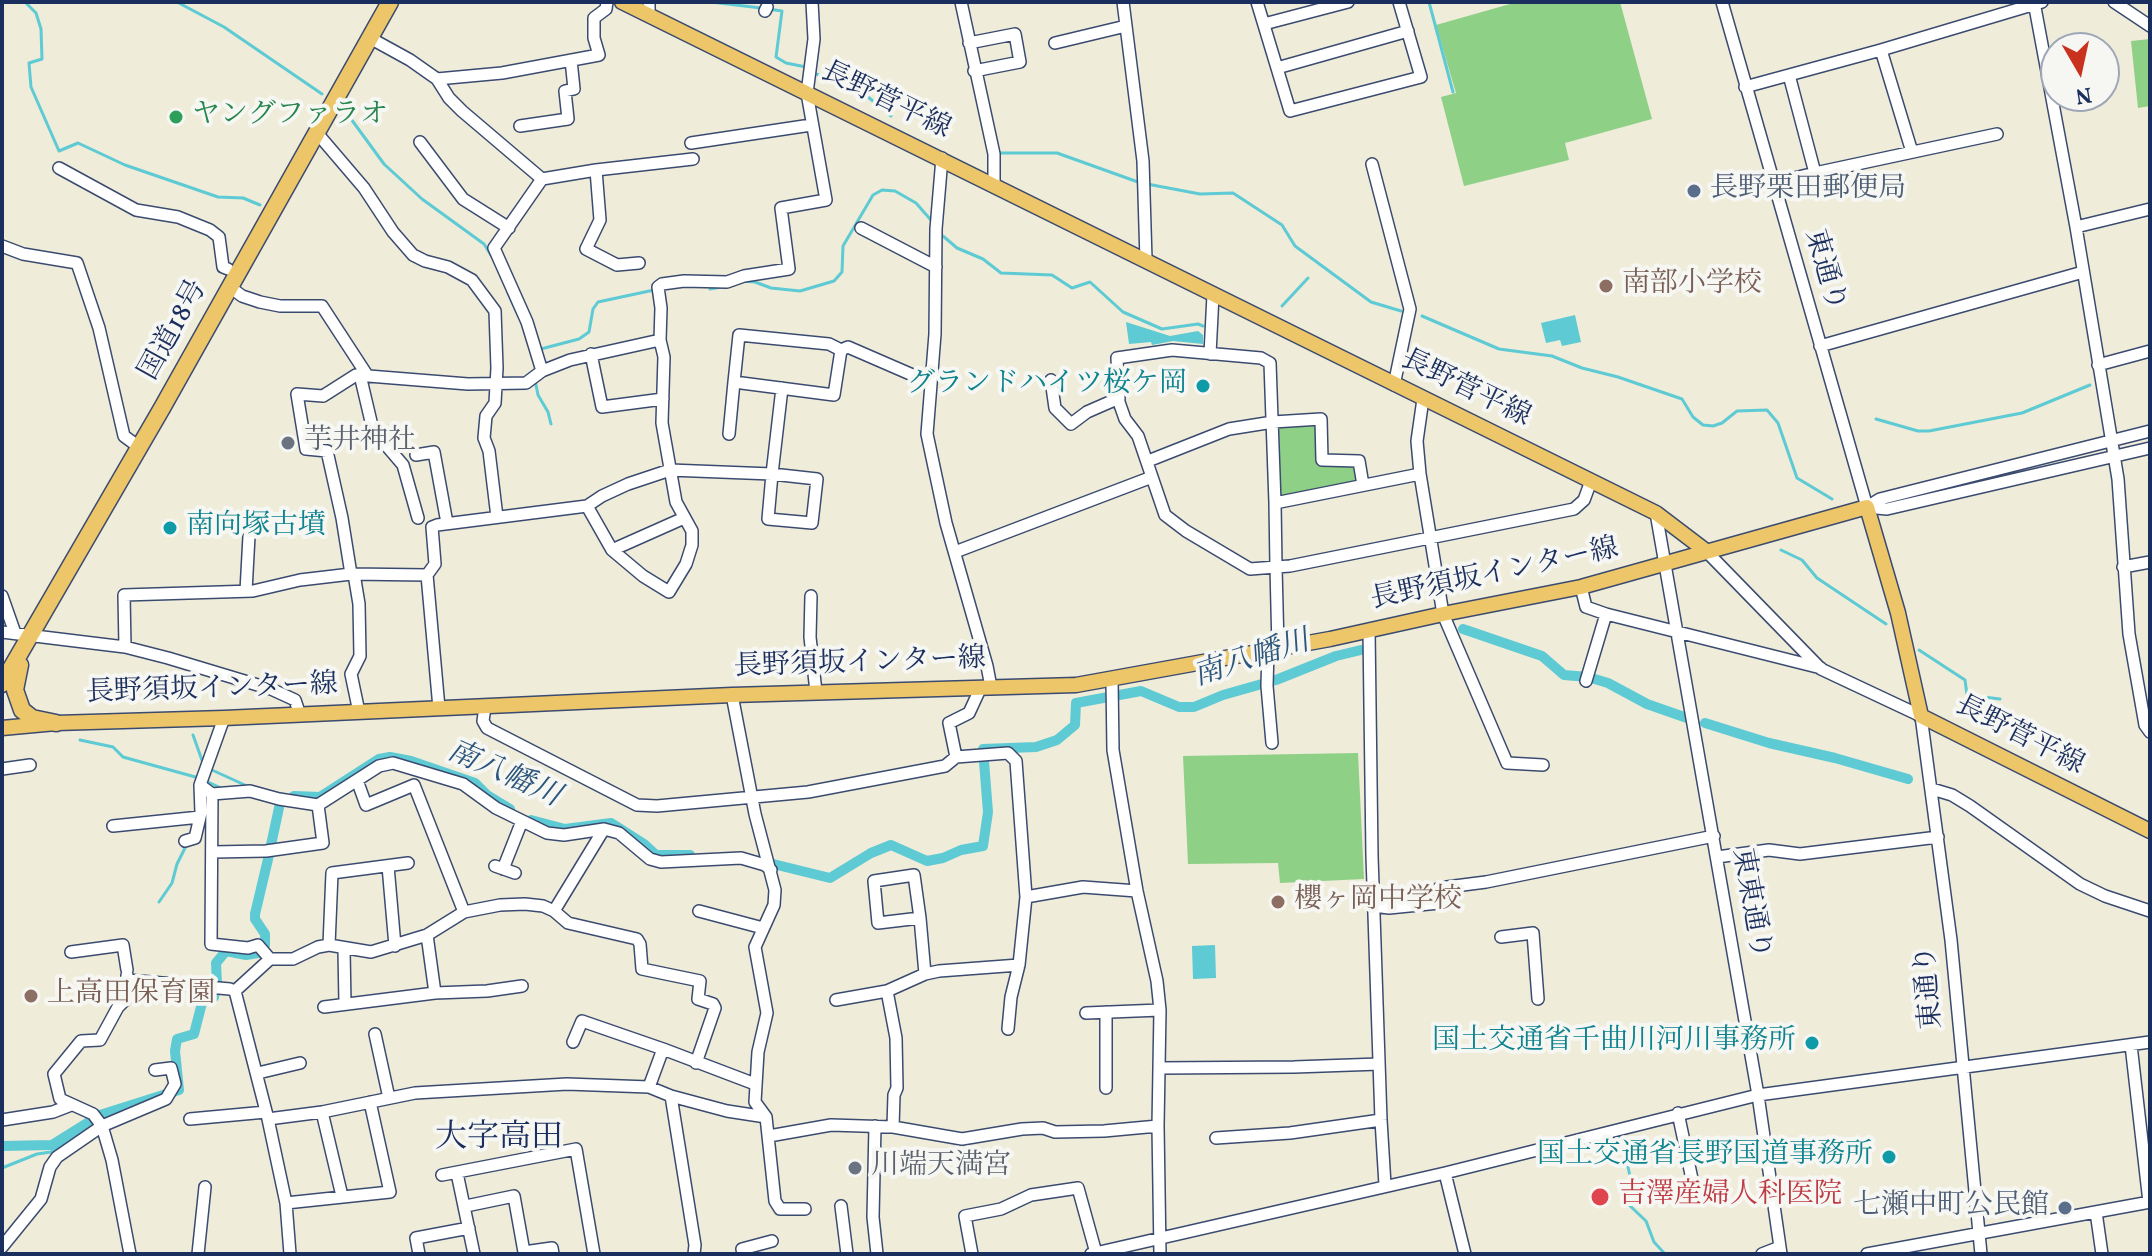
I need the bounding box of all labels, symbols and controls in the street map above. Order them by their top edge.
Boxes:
north arrow [2040,32,2120,112]
street label: 長野菅平線 [815,56,955,148]
text: N [2073,78,2094,111]
place label: ヤングファラオ [192,100,388,134]
marker: ヤングファラオ [167,108,185,126]
place label: 長野栗田郵便局 [1710,174,1906,208]
marker: 長野栗田郵便局 [1685,182,1703,200]
street label: 東通り [1795,226,1851,316]
place label: 南部小学校 [1622,269,1762,303]
street label: 国道18号 [134,275,216,387]
marker: 南部小学校 [1597,277,1615,295]
street label: 長野菅平線 [1395,344,1535,436]
place label: グランドハイツ桜ケ岡 [907,369,1187,403]
marker: グランドハイツ桜ケ岡 [1194,377,1212,395]
place label: 芋井神社 [304,426,416,460]
marker: 芋井神社 [279,434,297,452]
place label: 南向塚古墳 [186,511,326,545]
marker: 南向塚古墳 [161,519,179,537]
street label: 長野須坂インター線 [1368,533,1622,619]
water label: 南八幡川 [1189,625,1315,697]
street label: 長野須坂インター線 [733,644,987,686]
street label: 長野須坂インター線 [85,670,339,712]
street label: 長野菅平線 [1949,690,2089,784]
water label: 南八幡川 [441,735,565,817]
street label: 東東通り [1723,846,1775,962]
place label: 櫻ヶ岡中学校 [1294,885,1462,919]
marker: 櫻ヶ岡中学校 [1269,893,1287,911]
street label: 東通り [1911,944,1951,1030]
place label: 上高田保育園 [47,979,215,1013]
marker: 上高田保育園 [22,987,40,1005]
place label: 国土交通省千曲川河川事務所 [1432,1026,1796,1060]
marker: 国土交通省千曲川河川事務所 [1803,1034,1821,1052]
district label: 大字高田 [435,1121,563,1159]
place label: 国土交通省長野国道事務所 [1537,1140,1873,1174]
marker: 国土交通省長野国道事務所 [1880,1148,1898,1166]
place label: 川端天満宮 [871,1151,1011,1185]
marker: 川端天満宮 [846,1159,864,1177]
place label: 吉澤産婦人科医院 [1618,1180,1842,1214]
marker: 吉澤産婦人科医院 [1589,1186,1611,1208]
place label: 七瀬中町公民館 [1853,1191,2049,1225]
marker: 七瀬中町公民館 [2056,1199,2074,1217]

